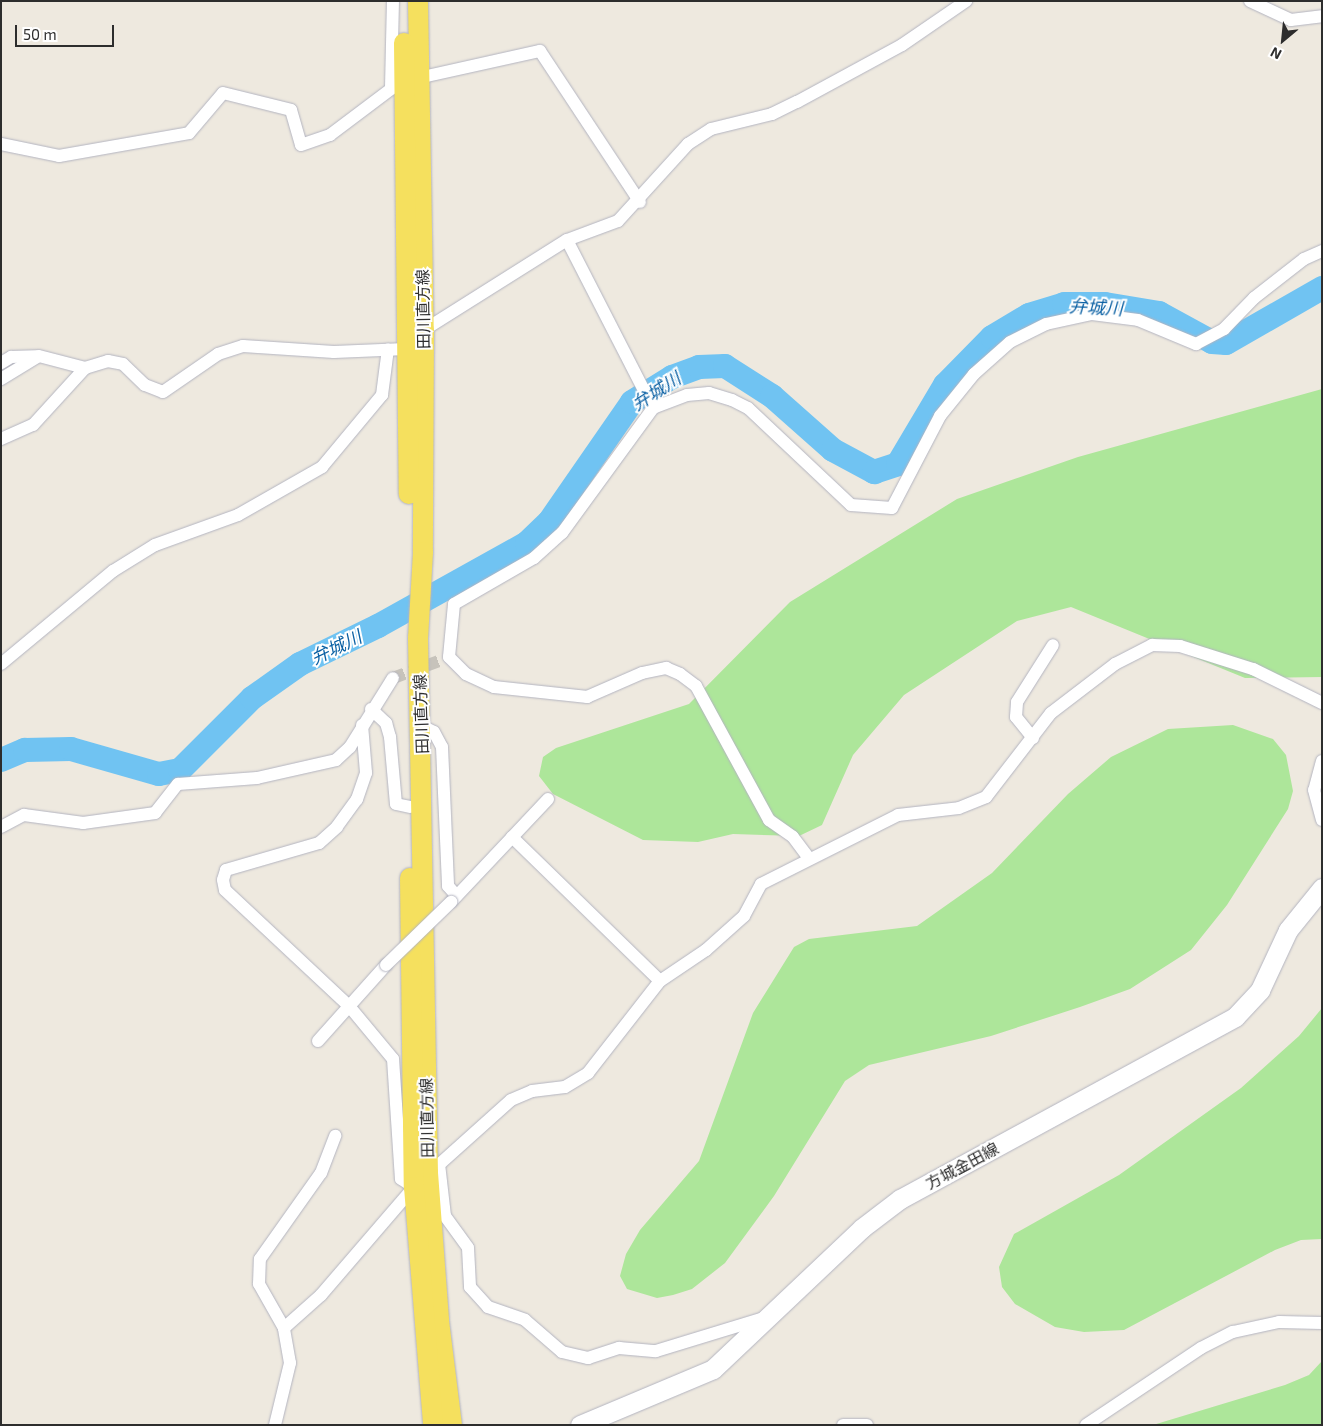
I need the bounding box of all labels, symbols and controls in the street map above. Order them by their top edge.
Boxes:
scale bar [18,15,116,47]
north arrow [1258,15,1308,65]
text: 50 m [23,25,57,43]
text: N [1267,44,1284,64]
street label: 田川直方線 [413,269,433,349]
water label: 弁城川 [1068,295,1124,319]
water label: 弁城川 [627,367,685,415]
water label: 弁城川 [307,625,365,669]
street label: 田川直方線 [410,674,432,754]
street label: 田川直方線 [417,1078,437,1158]
street label: 方城金田線 [922,1139,1002,1193]

